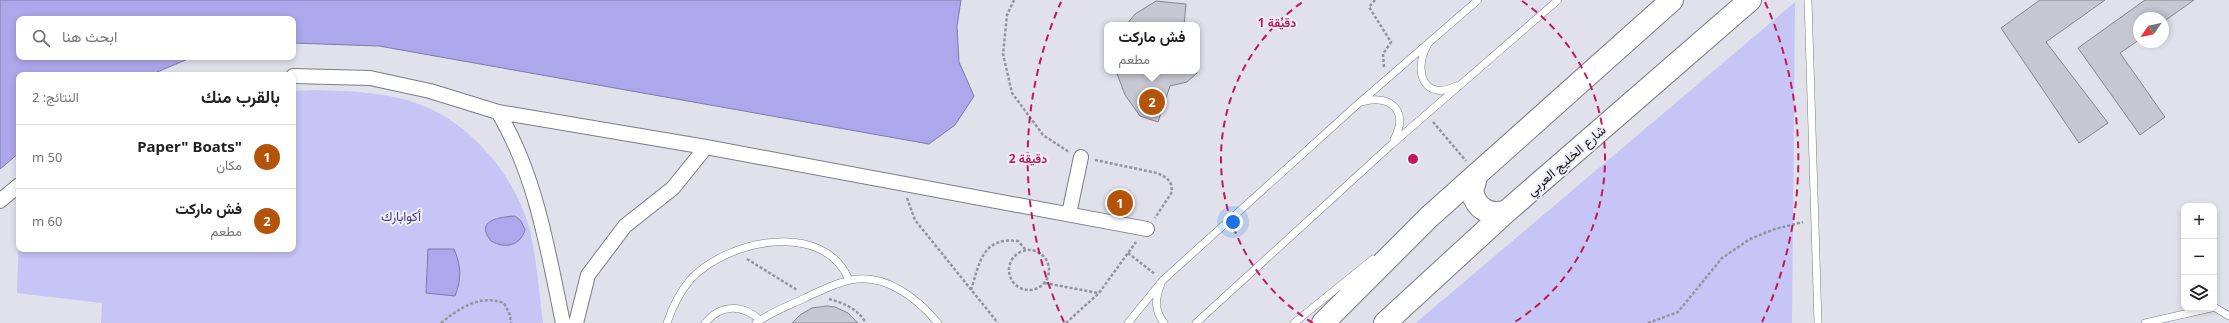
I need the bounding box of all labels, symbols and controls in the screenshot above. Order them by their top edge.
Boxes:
north arrow [2133,12,2169,48]
text: 1 دقيقة [1258,14,1296,31]
search box [16,16,296,60]
popup [1104,22,1200,74]
text: ابحث هنا [62,26,117,46]
text: فش ماركت [1119,26,1185,46]
icon: search [30,27,52,49]
text: مطعم [1119,50,1150,68]
text: بالقرب منك [201,85,280,108]
pin: 2 [1139,87,1165,117]
text: النتائج: 2 [32,88,79,106]
street label: شارع الخليج العربي [1523,121,1611,201]
text: "Paper" Boats [137,136,242,156]
text: 50 m [32,148,62,166]
text: 1 [263,148,271,166]
text: 2 دقيقة [1009,150,1047,167]
centre of rings [1406,152,1420,166]
text: مكان [216,156,242,174]
pin: 1 [1107,188,1133,218]
text: فش ماركت [175,198,242,218]
map controls [2181,203,2217,311]
button: + [2181,203,2217,239]
park label: أكوابارك [381,207,421,225]
text: 60 m [32,212,62,230]
text: 2 [263,212,271,230]
your location [1223,212,1243,232]
text: مطعم [211,222,242,240]
button: − [2181,239,2217,275]
button: layers [2181,275,2217,311]

